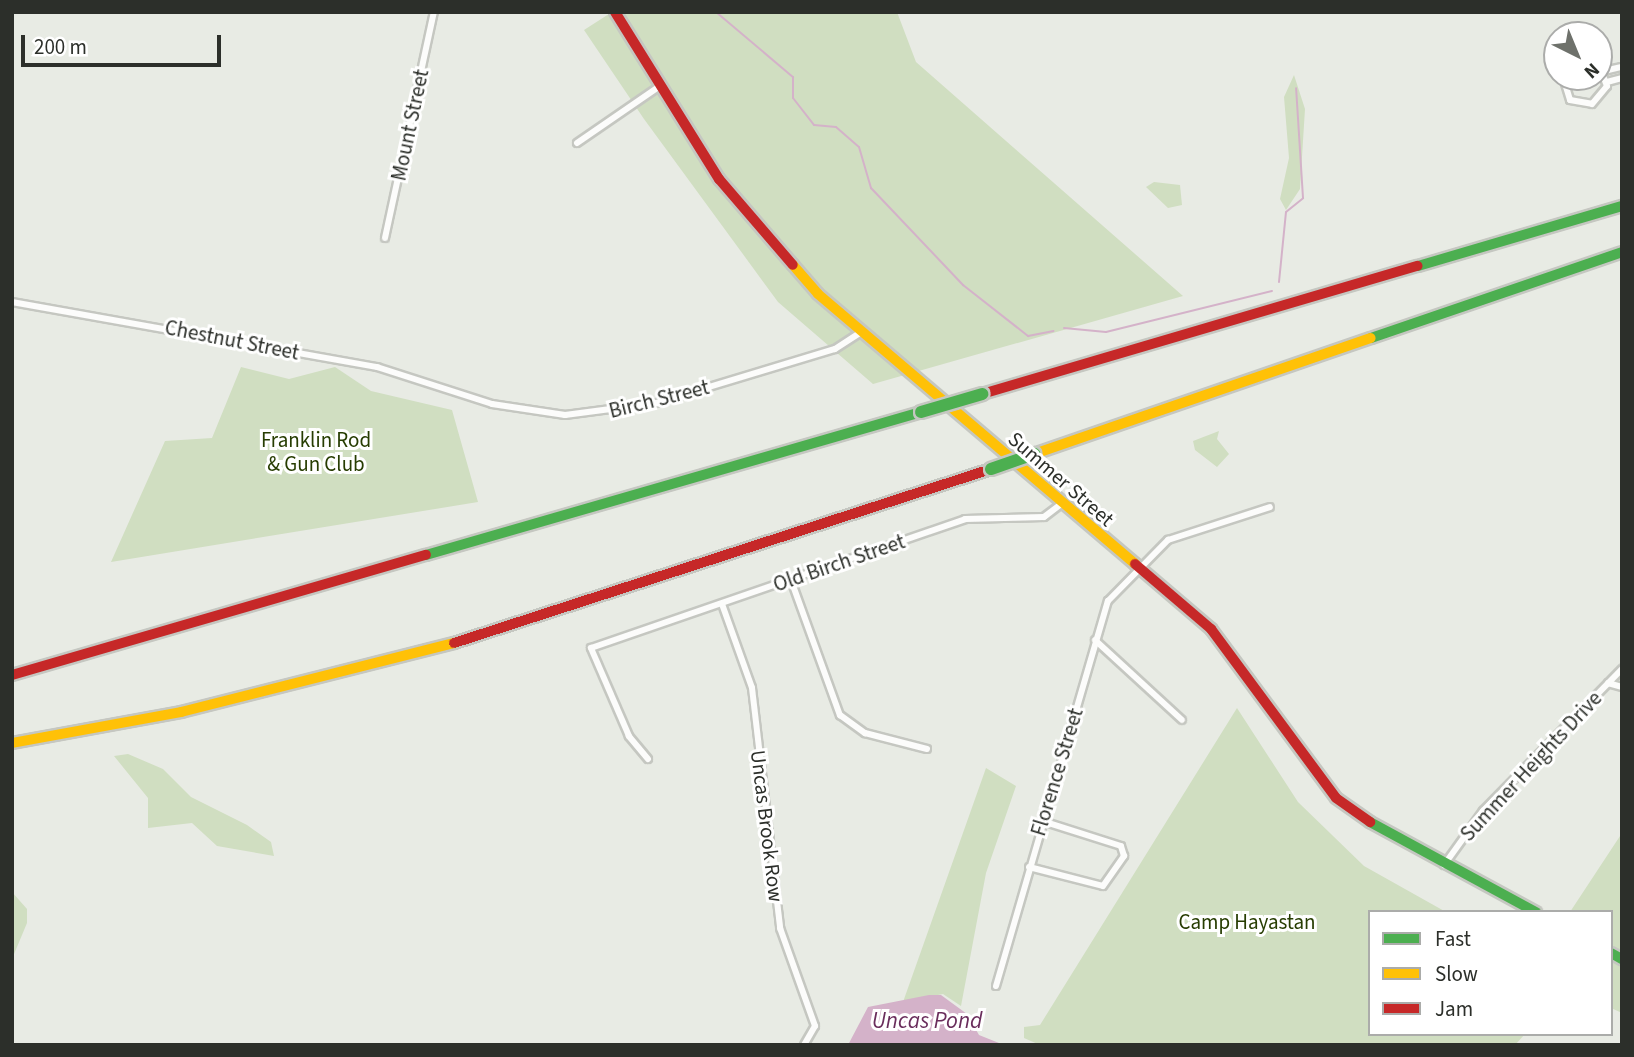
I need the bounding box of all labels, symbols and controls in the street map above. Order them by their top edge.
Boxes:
scale bar [24,21,224,65]
north arrow [1543,21,1613,91]
text: 200 m [34,32,87,62]
text: N [1577,56,1605,84]
street label: Mount Street [386,67,434,183]
street label: Chestnut Street [163,315,301,365]
street label: Birch Street [606,374,712,424]
street label: Summer Street [1003,426,1119,532]
park label: Franklin Rod & Gun Club [261,427,371,477]
street label: Old Birch Street [770,529,908,597]
street label: Summer Heights Drive [1455,686,1607,846]
street label: Florence Street [1026,705,1088,839]
street label: Uncas Brook Row [745,749,789,903]
park label: Camp Hayastan [1178,909,1316,935]
legend [1368,910,1613,1036]
text: Fast [1435,924,1471,954]
text: Slow [1435,959,1478,989]
text: Jam [1435,994,1473,1024]
water label: Uncas Pond [872,1007,982,1035]

